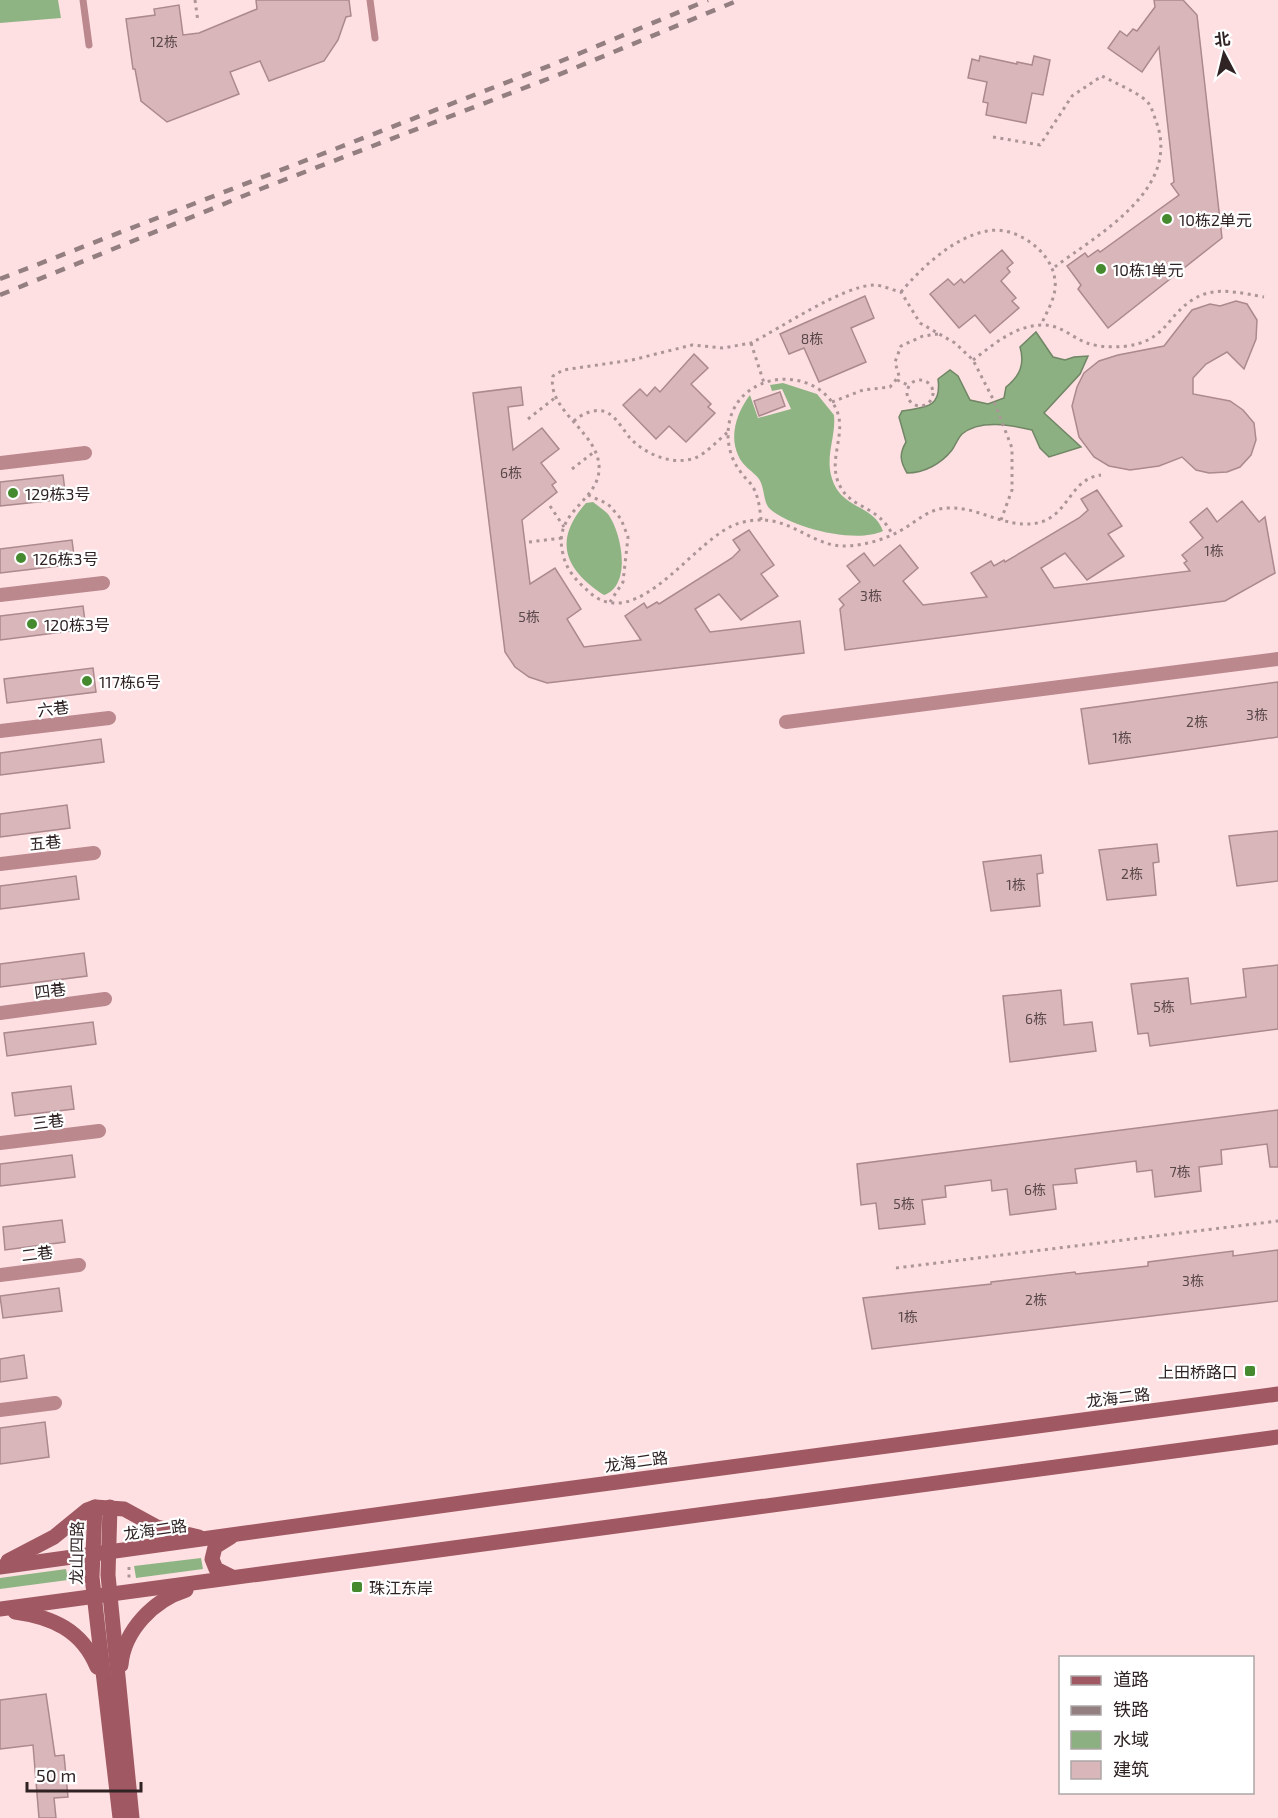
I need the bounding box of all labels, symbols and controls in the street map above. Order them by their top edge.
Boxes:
north arrow [1194,24,1254,84]
text: 北 [1213,28,1231,49]
house number: 12栋 [150,33,178,50]
place label: 10栋2单元 [1179,210,1252,229]
marker: 10栋2单元 [1160,212,1174,226]
place label: 10栋1单元 [1113,260,1183,279]
marker: 10栋1单元 [1094,262,1108,276]
house number: 8栋 [801,330,823,347]
house number: 6栋 [500,464,522,481]
place label: 129栋3号 [25,484,90,503]
marker: 129栋3号 [6,486,20,500]
house number: 1栋 [1204,542,1224,559]
place label: 126栋3号 [33,549,98,568]
marker: 126栋3号 [14,551,28,565]
house number: 3栋 [860,587,882,604]
house number: 5栋 [518,608,540,625]
place label: 120栋3号 [44,615,110,634]
marker: 120栋3号 [25,617,39,631]
place label: 117栋6号 [99,672,161,691]
marker: 117栋6号 [80,674,94,688]
street label: 六巷 [36,697,70,719]
house number: 3栋 [1246,706,1268,723]
house number: 2栋 [1186,713,1208,730]
house number: 1栋 [1112,729,1132,746]
street label: 五巷 [28,831,62,853]
house number: 2栋 [1121,865,1143,882]
house number: 1栋 [1006,876,1026,893]
street label: 四巷 [33,979,67,1001]
house number: 5栋 [1153,998,1175,1015]
house number: 6栋 [1025,1010,1047,1027]
street label: 三巷 [31,1110,65,1132]
house number: 7栋 [1169,1163,1191,1180]
house number: 6栋 [1024,1181,1046,1198]
house number: 5栋 [893,1195,915,1212]
street label: 二巷 [20,1242,54,1264]
house number: 3栋 [1182,1272,1204,1289]
house number: 2栋 [1025,1291,1047,1308]
house number: 1栋 [898,1308,918,1325]
place label: 上田桥路口 [1158,1362,1238,1381]
marker: 上田桥路口 [1243,1364,1257,1378]
street label: 龙海二路 [1085,1384,1151,1410]
street label: 龙海二路 [603,1447,669,1475]
street label: 龙海二路 [122,1515,188,1543]
street label: 龙山四路 [66,1521,86,1585]
place label: 珠江东岸 [369,1578,433,1597]
marker: 珠江东岸 [350,1580,364,1594]
legend [1059,1656,1254,1794]
text: 道路 [1113,1668,1149,1690]
text: 铁路 [1113,1698,1149,1720]
text: 水域 [1113,1728,1149,1750]
scale bar [27,1755,141,1793]
text: 建筑 [1113,1758,1149,1780]
text: 50 m [36,1764,76,1786]

